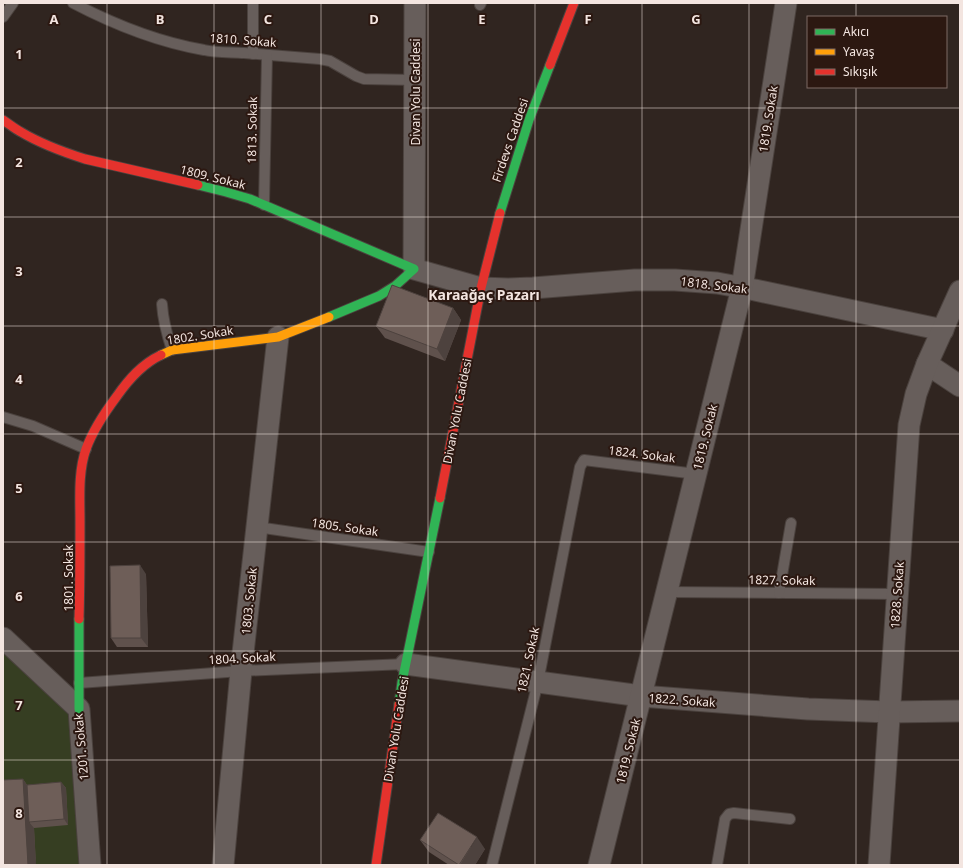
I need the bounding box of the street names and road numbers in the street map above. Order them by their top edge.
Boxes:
street label: 1810. Sokak [209,29,278,51]
street label: Divan Yolu Caddesi [407,39,424,146]
street label: 1819. Sokak [754,84,782,154]
street label: 1813. Sokak [243,96,261,164]
street label: Firdevs Caddesi [488,96,532,184]
street label: 1809. Sokak [178,161,248,194]
street label: 1818. Sokak [680,272,749,298]
street label: 1802. Sokak [165,321,235,349]
street label: Divan Yolu Caddesi [438,357,476,465]
street label: 1819. Sokak [689,402,722,472]
street label: 1824. Sokak [608,441,677,467]
street label: 1805. Sokak [311,514,380,540]
street label: 1801. Sokak [60,544,77,612]
street label: 1828. Sokak [886,560,908,629]
street label: 1803. Sokak [237,566,261,635]
street label: 1827. Sokak [748,571,816,589]
street label: 1821. Sokak [513,625,543,695]
street label: 1804. Sokak [208,648,277,668]
street label: Divan Yolu Caddesi [379,675,413,783]
street label: 1822. Sokak [648,689,717,711]
street label: 1201. Sokak [70,712,92,781]
street label: 1819. Sokak [612,716,645,786]

